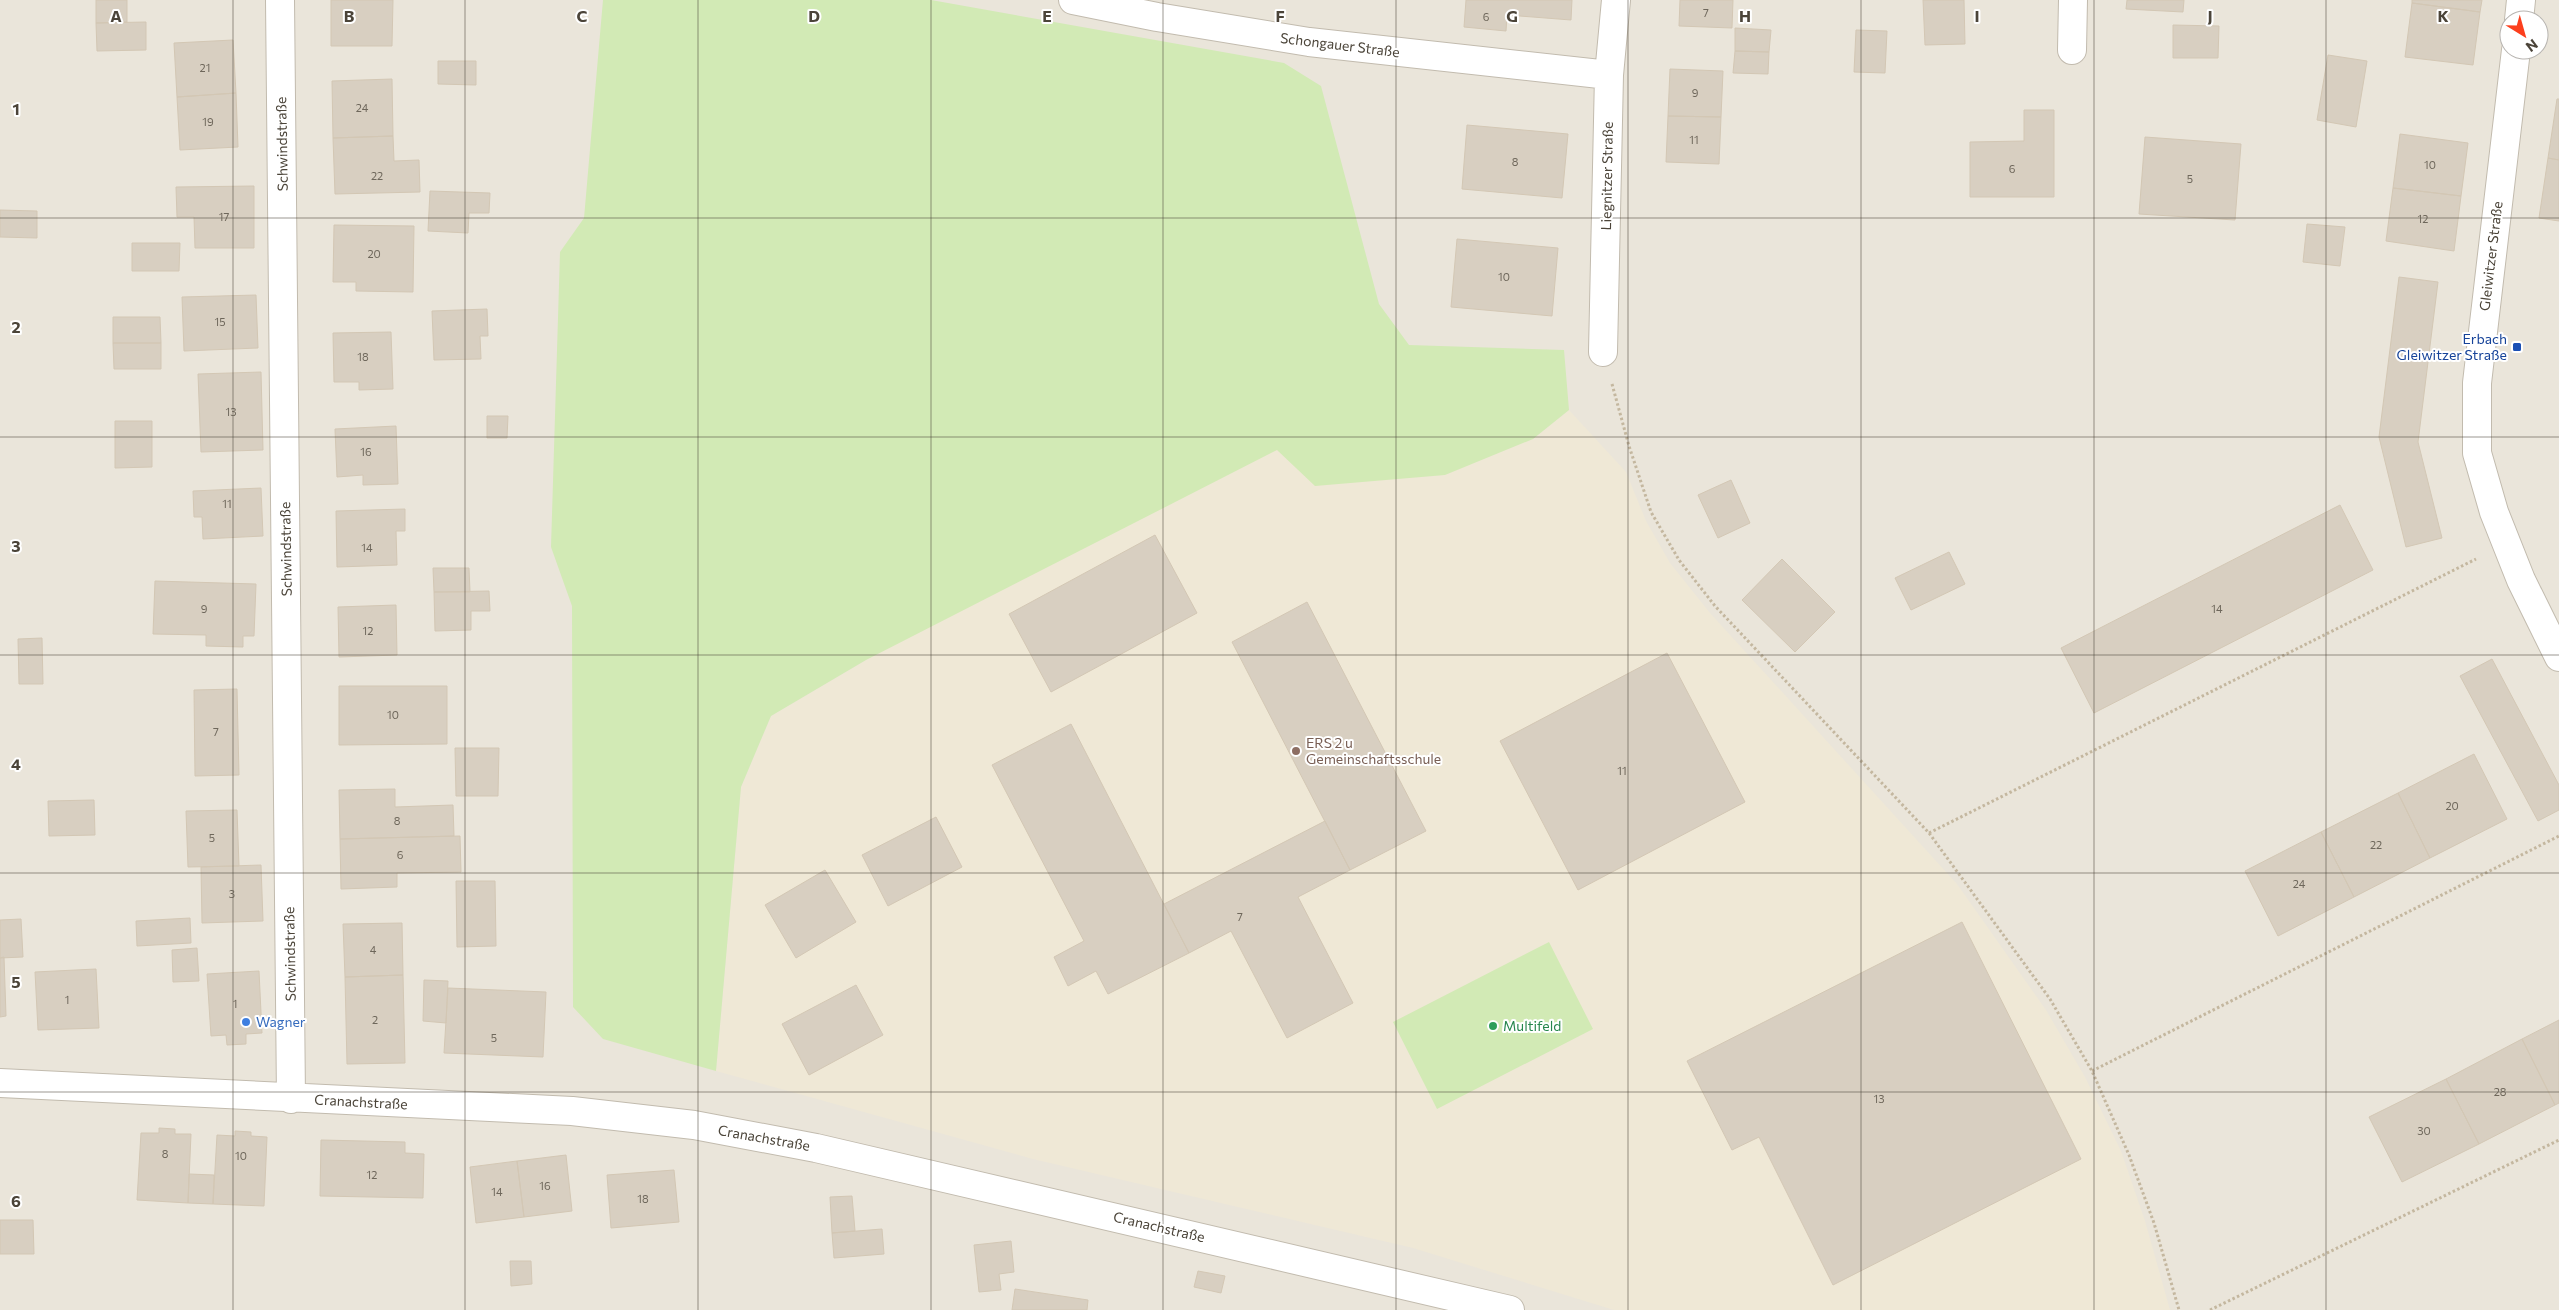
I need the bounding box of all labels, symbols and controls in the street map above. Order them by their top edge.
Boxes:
text: A [110,6,122,25]
text: B [344,6,355,25]
text: C [577,6,588,25]
text: D [808,6,820,25]
text: E [1042,6,1052,25]
text: F [1275,6,1285,25]
text: G [1506,6,1518,25]
house number: 7 [1703,6,1709,19]
text: H [1739,6,1751,25]
text: I [1974,6,1980,25]
text: J [2207,6,2213,25]
text: K [2437,6,2449,25]
house number: 6 [1483,10,1490,23]
north arrow [2499,10,2549,60]
street label: Schongauer Straße [1279,29,1401,60]
text: N [2523,36,2541,56]
house number: 21 [200,61,210,74]
house number: 9 [1692,86,1699,99]
street label: Schwindstraße [272,97,291,191]
text: 1 [12,99,20,118]
house number: 24 [356,101,369,114]
house number: 19 [202,115,214,128]
street label: Liegnitzer Straße [1597,121,1616,231]
house number: 11 [1689,133,1699,146]
house number: 8 [1512,155,1519,168]
house number: 10 [2424,158,2436,171]
house number: 6 [2009,162,2016,175]
house number: 22 [371,169,383,182]
house number: 5 [2187,172,2193,185]
street label: Gleiwitzer Straße [2475,200,2506,312]
house number: 17 [219,210,229,223]
house number: 12 [2418,212,2428,225]
house number: 20 [367,247,381,260]
house number: 10 [1498,270,1510,283]
house number: 15 [214,315,226,328]
text: 2 [11,317,21,336]
place label: Erbach Gleiwitzer Straße [2397,330,2507,363]
marker: Erbach Gleiwitzer Straße [2511,341,2523,353]
house number: 18 [357,350,369,363]
house number: 13 [226,405,236,418]
house number: 16 [360,445,372,458]
house number: 11 [222,497,232,510]
street label: Schwindstraße [276,502,295,596]
text: 3 [11,536,21,555]
house number: 14 [361,541,373,554]
house number: 9 [201,602,208,615]
house number: 14 [2211,602,2223,615]
house number: 12 [363,624,373,637]
house number: 10 [387,708,399,721]
house number: 7 [213,725,219,738]
place label: ERS 2 u Gemeinschaftsschule [1306,734,1441,767]
marker: ERS 2 u Gemeinschaftsschule [1290,745,1302,757]
text: 4 [11,754,21,773]
house number: 11 [1617,764,1627,777]
house number: 20 [2445,799,2459,812]
house number: 8 [394,814,401,827]
house number: 5 [209,831,215,844]
house number: 22 [2370,838,2382,851]
house number: 6 [397,848,404,861]
house number: 24 [2293,877,2306,890]
house number: 3 [229,887,235,900]
street label: Schwindstraße [280,907,299,1001]
house number: 7 [1237,910,1243,923]
house number: 4 [370,943,377,956]
text: 5 [11,972,21,991]
house number: 1 [65,993,69,1006]
house number: 1 [233,997,237,1010]
place label: Wagner [256,1013,306,1030]
house number: 2 [372,1013,378,1026]
marker: Wagner [240,1016,252,1028]
place label: Multifeld [1503,1017,1561,1034]
marker: Multifeld [1487,1020,1499,1032]
house number: 5 [491,1031,497,1044]
house number: 28 [2494,1085,2507,1098]
street label: Cranachstraße [314,1091,408,1112]
house number: 13 [1874,1092,1884,1105]
street label: Cranachstraße [717,1121,812,1154]
house number: 30 [2417,1124,2431,1137]
house number: 8 [162,1147,169,1160]
house number: 10 [235,1149,247,1162]
house number: 12 [367,1168,377,1181]
house number: 16 [539,1179,551,1192]
house number: 14 [491,1185,503,1198]
text: 6 [11,1191,21,1210]
house number: 18 [637,1192,649,1205]
street label: Cranachstraße [1112,1208,1207,1245]

